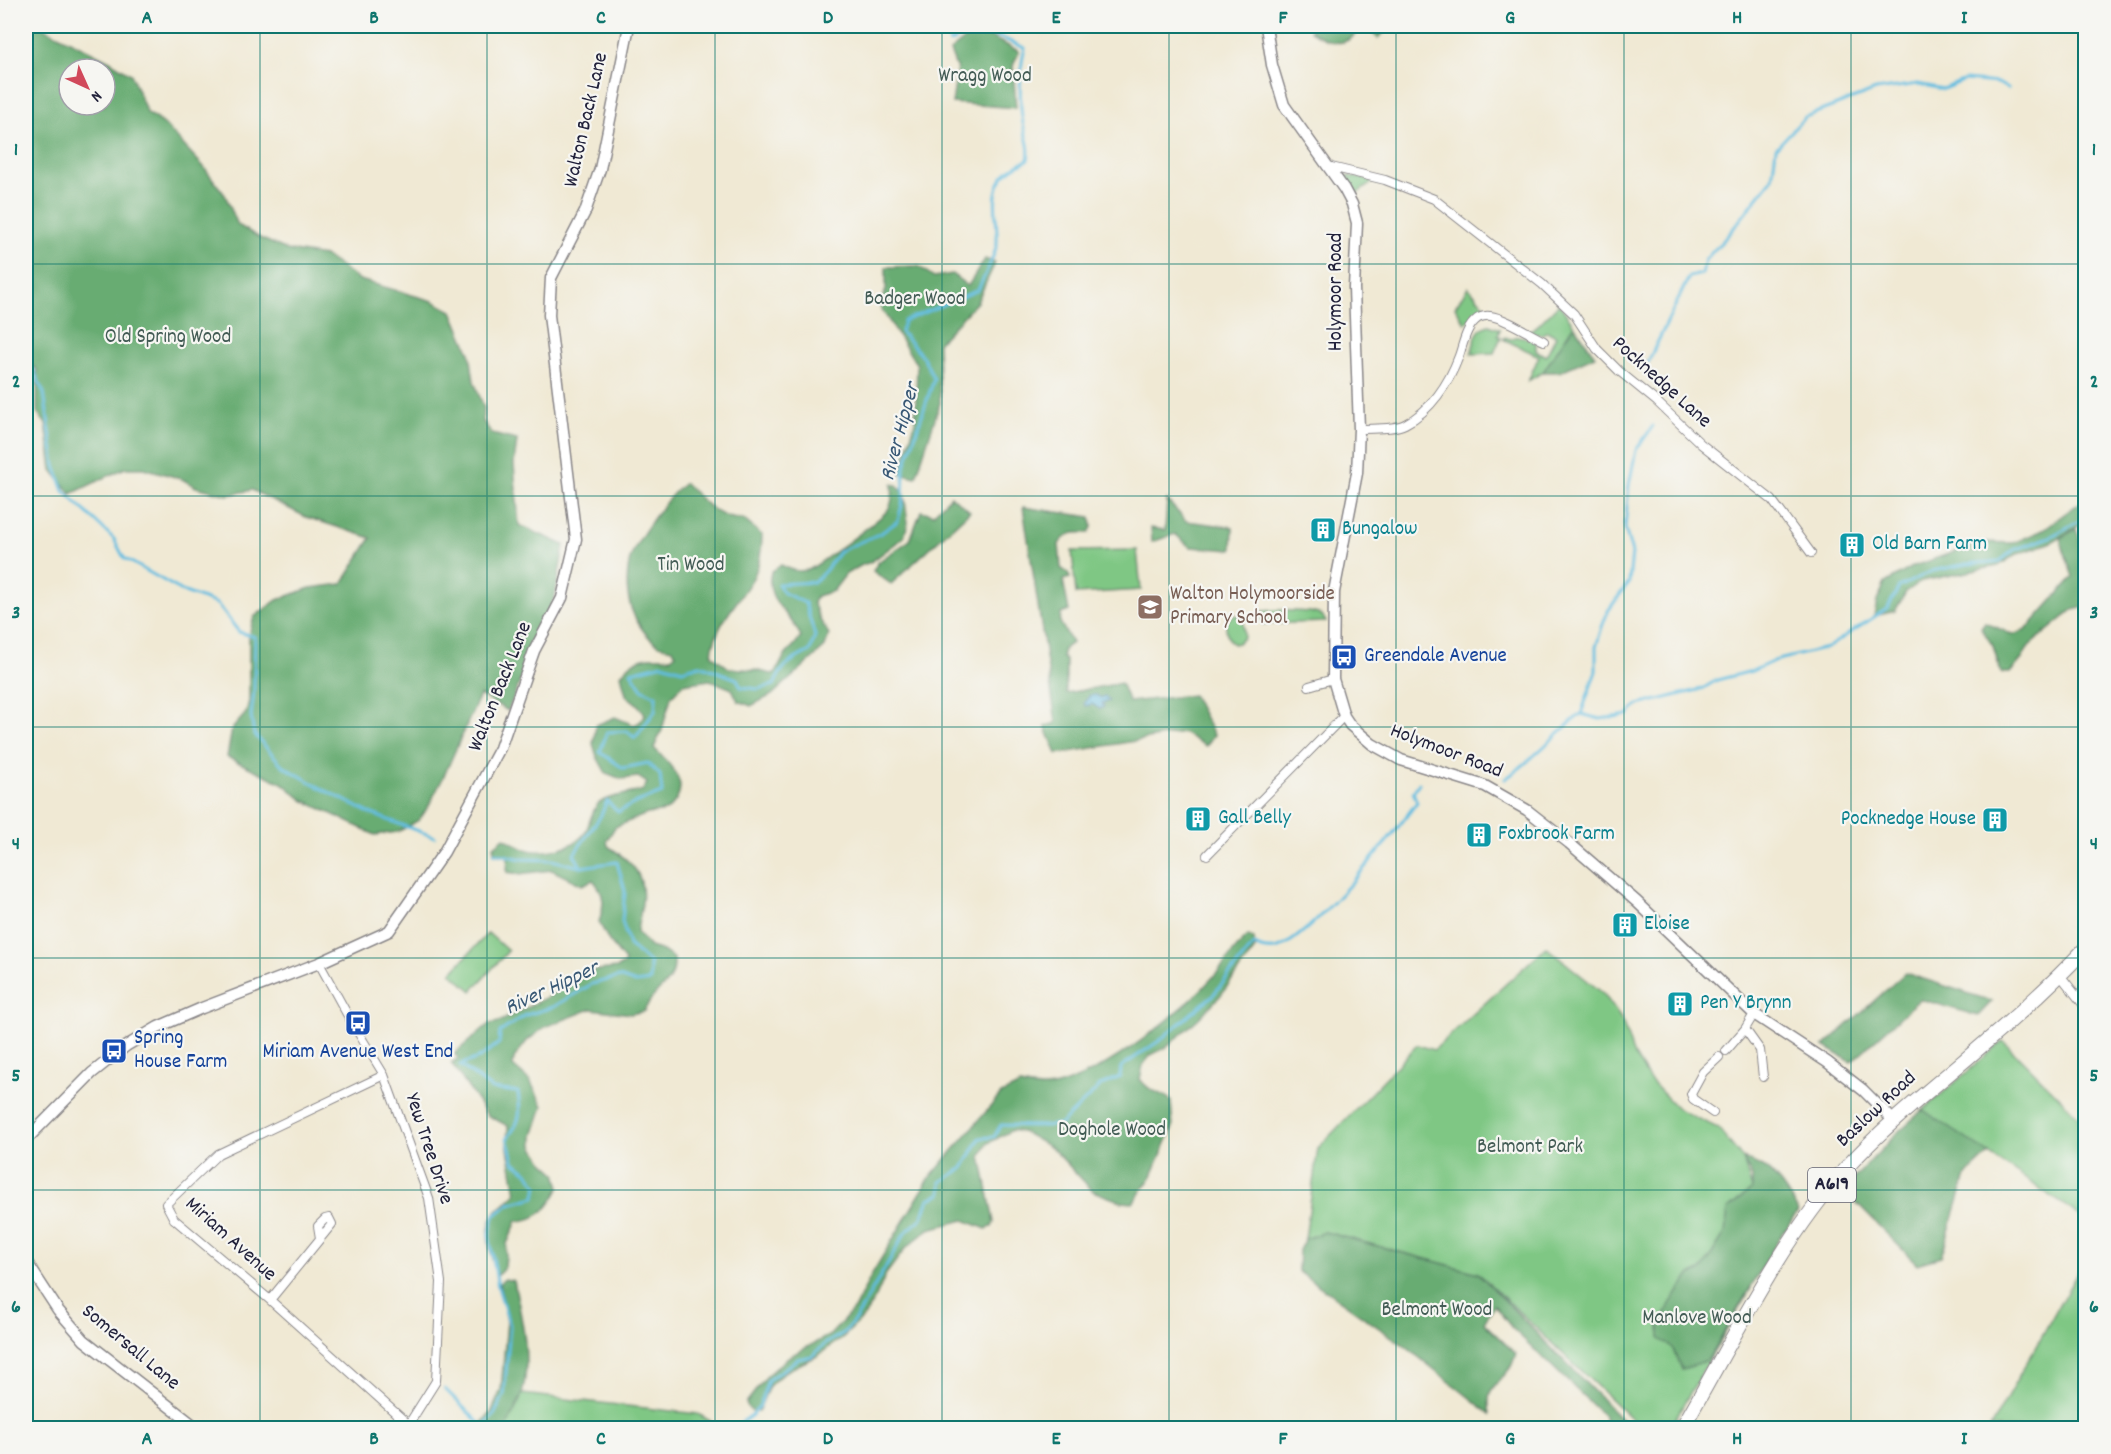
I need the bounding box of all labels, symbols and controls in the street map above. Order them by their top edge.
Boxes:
text: A [142,5,153,33]
text: B [369,5,379,33]
text: C [596,5,606,33]
text: D [823,5,834,33]
text: E [1051,5,1061,33]
text: F [1279,5,1289,33]
text: G [1505,5,1515,33]
text: H [1732,5,1742,33]
text: I [1961,5,1968,33]
street label: Walton Back Lane [557,50,617,190]
north arrow [57,57,117,117]
park label: Wragg Wood [938,62,1032,92]
text: N [85,85,107,107]
text: 1 [14,137,18,165]
text: 1 [2092,137,2096,165]
street label: Holymoor Road [1322,233,1352,351]
park label: Badger Wood [864,285,966,315]
park label: Old Spring Wood [105,323,231,353]
street label: Pocknedge Lane [1604,330,1718,436]
text: 2 [12,369,20,397]
text: 2 [2090,369,2098,397]
water label: River Hipper [873,377,930,484]
building icon: Bungalow [1308,515,1338,545]
place label: Bungalow [1342,515,1418,545]
building icon: Old Barn Farm [1837,530,1867,560]
place label: Old Barn Farm [1872,530,1987,560]
park label: Tin Wood [657,551,725,581]
place label: Walton Holymoorside Primary School [1170,580,1335,634]
school or university icon: Walton Holymoorside Primary School [1135,592,1165,622]
text: 3 [12,600,20,628]
text: 3 [2090,600,2098,628]
street label: Walton Back Lane [461,618,541,756]
bus stop icon: Greendale Avenue [1329,642,1359,672]
place label: Greendale Avenue [1364,642,1507,672]
street label: Holymoor Road [1385,717,1507,787]
building icon: Gall Belly [1183,804,1213,834]
place label: Gall Belly [1218,804,1291,834]
place label: Pocknedge House [1841,805,1976,835]
building icon: Pocknedge House [1980,805,2010,835]
building icon: Foxbrook Farm [1464,820,1494,850]
place label: Foxbrook Farm [1498,820,1615,850]
text: 4 [12,831,20,859]
text: 4 [2090,831,2098,859]
building icon: Eloise [1610,910,1640,940]
place label: Eloise [1644,910,1690,940]
water label: River Hipper [500,953,607,1024]
building icon: Pen Y Brynn [1665,989,1695,1019]
place label: Pen Y Brynn [1700,989,1791,1019]
bus stop icon: Miriam Avenue West End [343,1008,373,1038]
place label: Spring House Farm [134,1024,227,1078]
bus stop icon: Spring House Farm [99,1036,129,1066]
place label: Miriam Avenue West End [263,1038,453,1068]
text: 5 [11,1063,21,1091]
text: 5 [2089,1063,2099,1091]
street label: Baslow Road [1830,1065,1924,1155]
street label: Yew Tree Drive [396,1090,460,1208]
park label: Doghole Wood [1058,1116,1166,1146]
park label: Belmont Park [1477,1133,1583,1163]
road number: A619 [1808,1168,1856,1202]
street label: Miriam Avenue [177,1191,283,1289]
text: 6 [11,1294,21,1322]
text: 6 [2089,1294,2099,1322]
park label: Belmont Wood [1382,1296,1492,1326]
street label: Somersall Lane [74,1298,186,1398]
park label: Manlove Wood [1642,1304,1752,1334]
text: A [142,1426,153,1454]
text: B [369,1426,379,1454]
text: C [596,1426,606,1454]
text: D [823,1426,834,1454]
text: E [1051,1426,1061,1454]
text: F [1279,1426,1289,1454]
text: G [1505,1426,1515,1454]
text: H [1732,1426,1742,1454]
text: I [1961,1426,1968,1454]

